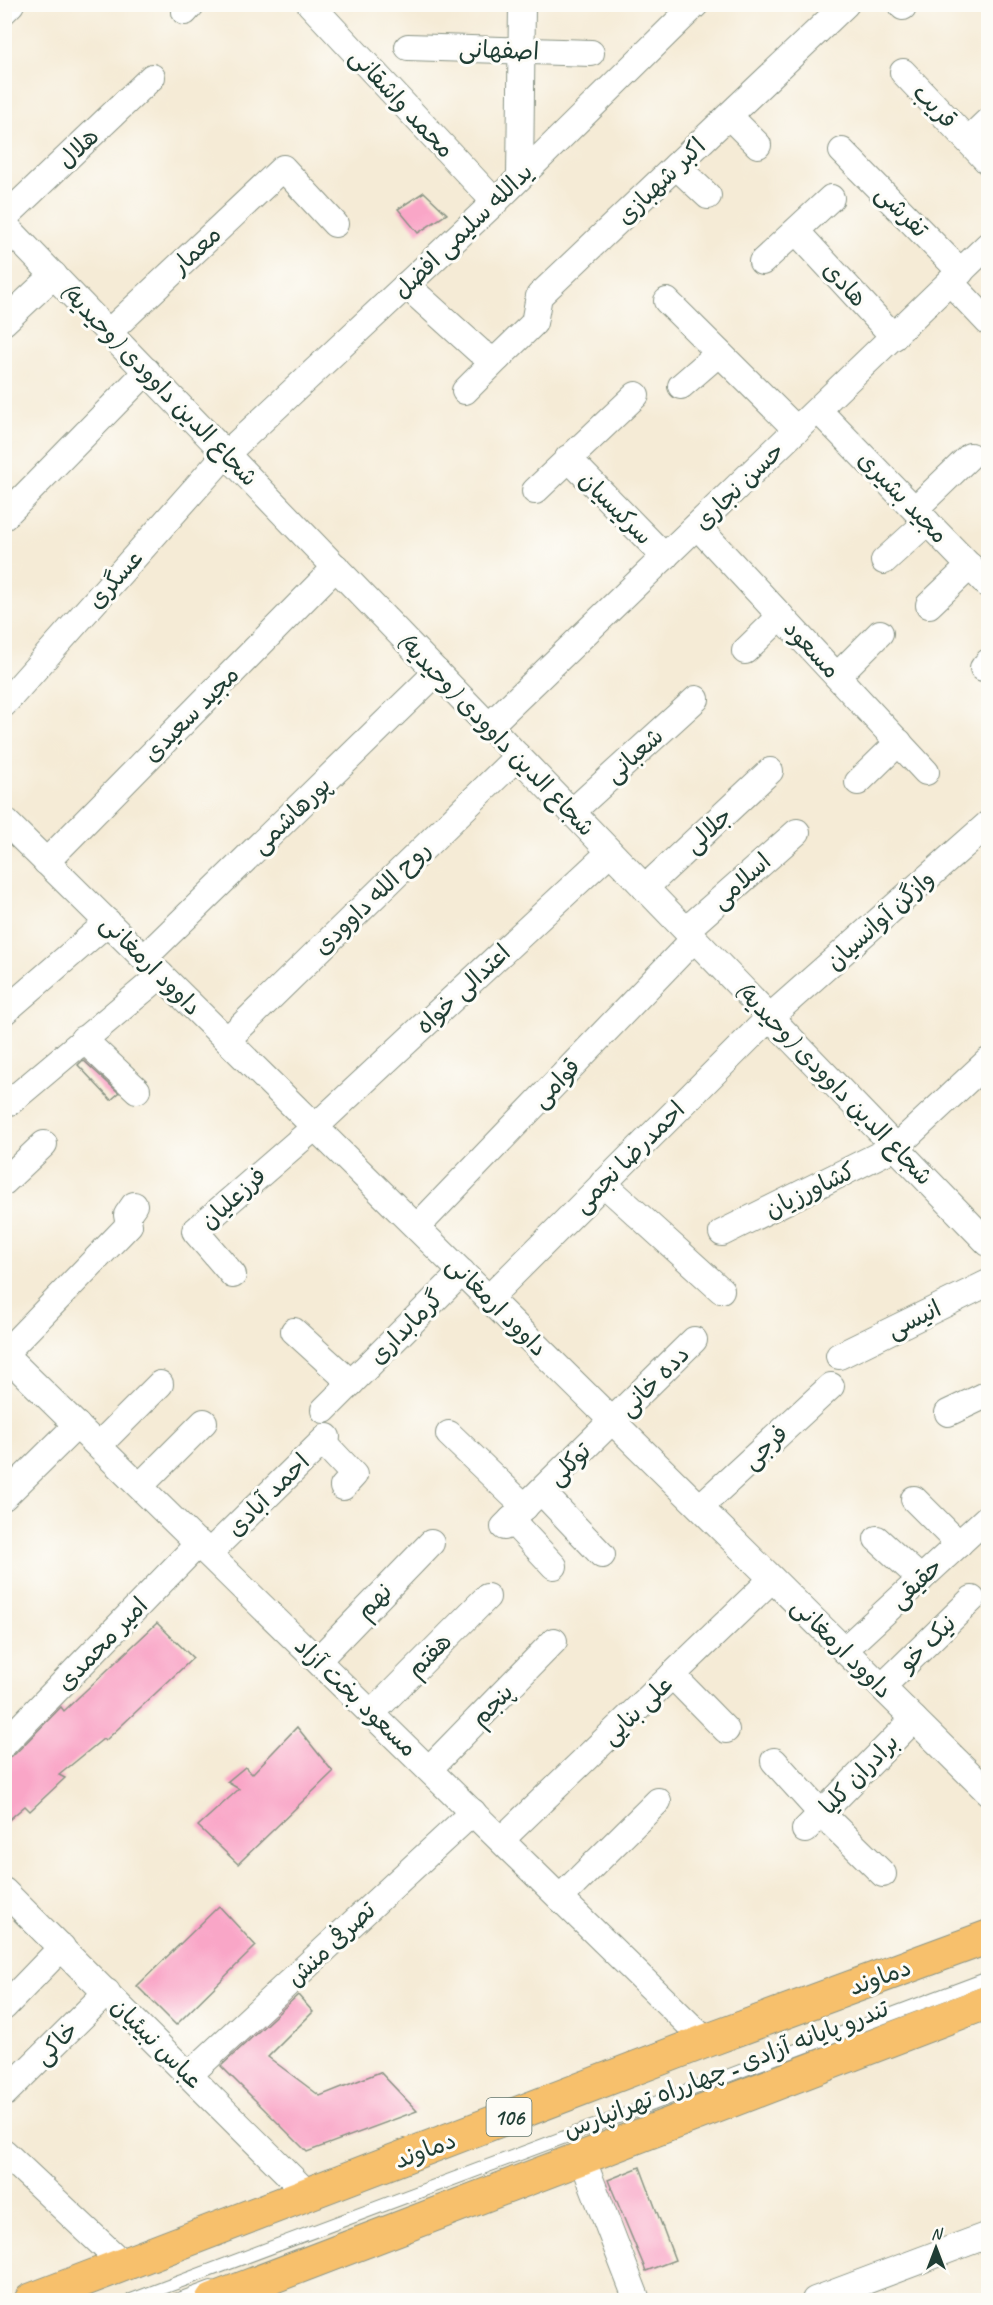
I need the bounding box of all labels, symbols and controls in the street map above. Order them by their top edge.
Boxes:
street label: اصفهانی [458,34,540,66]
street label: محمد واشقانی [343,42,461,164]
street label: قریب [906,77,964,135]
street label: هلال [51,121,105,175]
street label: اکبر شهبازی [610,131,712,231]
street label: یدالله سلیمی افضل [387,157,539,305]
street label: تفرشی [869,178,935,244]
street label: معمار [164,219,228,282]
street label: هادی [816,255,874,313]
street label: شجاع الدین داوودی (وحیدیه) [52,276,264,494]
street label: حسن نجاری [688,436,790,536]
street label: مجید بشیری [852,444,954,550]
street label: سرکیسیان [573,465,659,551]
street label: عسگری [81,543,149,615]
street label: مسعود [777,613,847,685]
street label: شجاع الدین داوودی (وحیدیه) [389,626,601,844]
street label: مجید سعیدی [137,660,245,768]
street label: شعبانی [598,721,670,789]
street label: پورهاشمی [245,770,338,861]
street label: جلالی [678,800,738,860]
street label: روح الله داوودی [307,835,437,961]
street label: اسلامی [705,846,777,916]
street label: وازگن آوانسیان [819,863,941,977]
street label: داوود ارمغانی [94,908,208,1022]
street label: اعتدالی خواه [409,938,517,1040]
street label: شجاع الدین داوودی (وحیدیه) [727,975,939,1193]
street label: قوامی [525,1052,587,1114]
street label: احمدرضا نجمی [567,1095,691,1219]
street label: کشاورزیان [760,1155,860,1225]
street label: فرزعلیان [194,1160,272,1236]
street label: داوود ارمغانی [440,1249,554,1363]
street label: گرمابداری [362,1283,450,1371]
street label: انیسی [882,1293,946,1345]
street label: دده خانی [612,1339,696,1423]
street label: فرجی [736,1418,794,1476]
street label: توکلی [541,1435,598,1492]
street label: احمد آبادی [220,1447,316,1543]
street label: حقیقی [883,1551,949,1615]
street label: نهم [350,1577,401,1628]
street label: امیر محمدی [50,1591,154,1697]
street label: داوود ارمغانی [785,1591,899,1705]
street label: نیک خو [891,1608,962,1679]
street label: هفتم [400,1626,460,1686]
street label: مسعود بخت آزاد [288,1631,424,1764]
street label: علی بنایی [595,1669,679,1751]
street label: پنجم [464,1677,522,1735]
street label: برادران کلیا [813,1727,905,1821]
street label: تصرفی منش [280,1894,383,1993]
street label: دماوند [845,1952,915,2002]
street label: عباس نبیئیان [105,1991,209,2095]
street label: تندرو پایانه آزادی ـ چهارراه تهرانپارس [559,1993,894,2145]
street label: خاکی [28,2015,84,2071]
road number: 106 [486,2098,532,2136]
street label: دماوند [390,2125,460,2175]
north arrow [906,2218,966,2278]
text: N [931,2224,944,2244]

